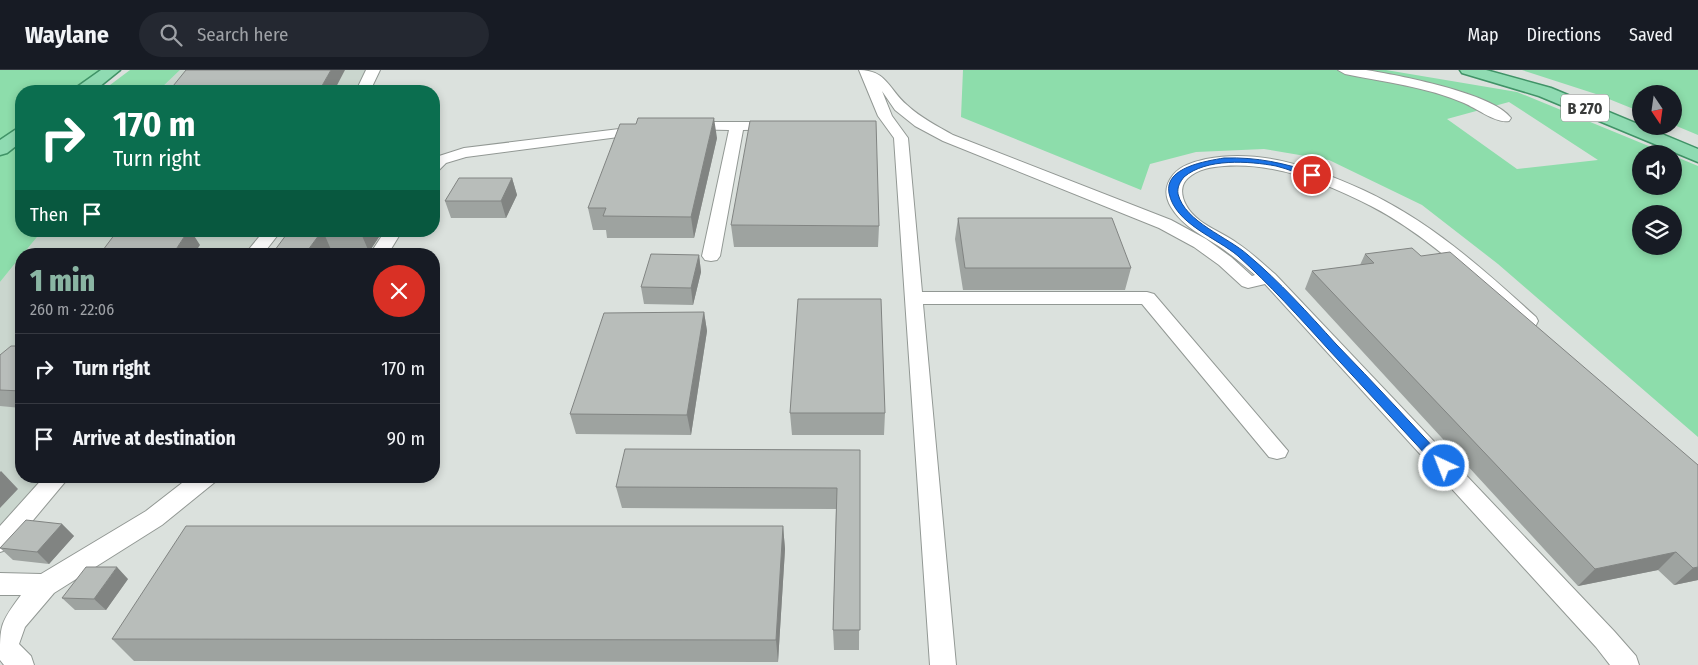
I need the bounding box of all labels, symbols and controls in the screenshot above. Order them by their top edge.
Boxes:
search box [139,12,489,57]
text: Waylane [25,21,109,49]
icon: search [157,21,185,49]
text: Search here [197,23,288,46]
text: Map [1467,24,1499,46]
text: Directions [1527,24,1601,46]
text: Saved [1629,24,1673,46]
north arrow [1632,85,1682,135]
map controls [1632,85,1682,255]
road number: B 270 [1561,94,1609,122]
text: 170 m [113,103,196,145]
icon: right [30,105,95,170]
text: Turn right [113,145,201,172]
button: sound [1632,145,1682,195]
pin [1291,154,1333,196]
icon: arrive [1298,161,1326,189]
icon: arrive [78,200,106,228]
text: Then [30,203,68,226]
button: layers [1632,205,1682,255]
text: 1 min [30,263,95,299]
button: close [373,265,425,317]
text: 260 m · 22:06 [30,300,114,319]
icon: right [30,355,58,383]
text: Turn right [73,357,150,380]
text: 170 m [381,357,425,380]
icon: arrive [30,425,58,453]
text: Arrive at destination [73,427,236,450]
text: 90 m [387,427,425,450]
position arrow [1417,439,1469,491]

